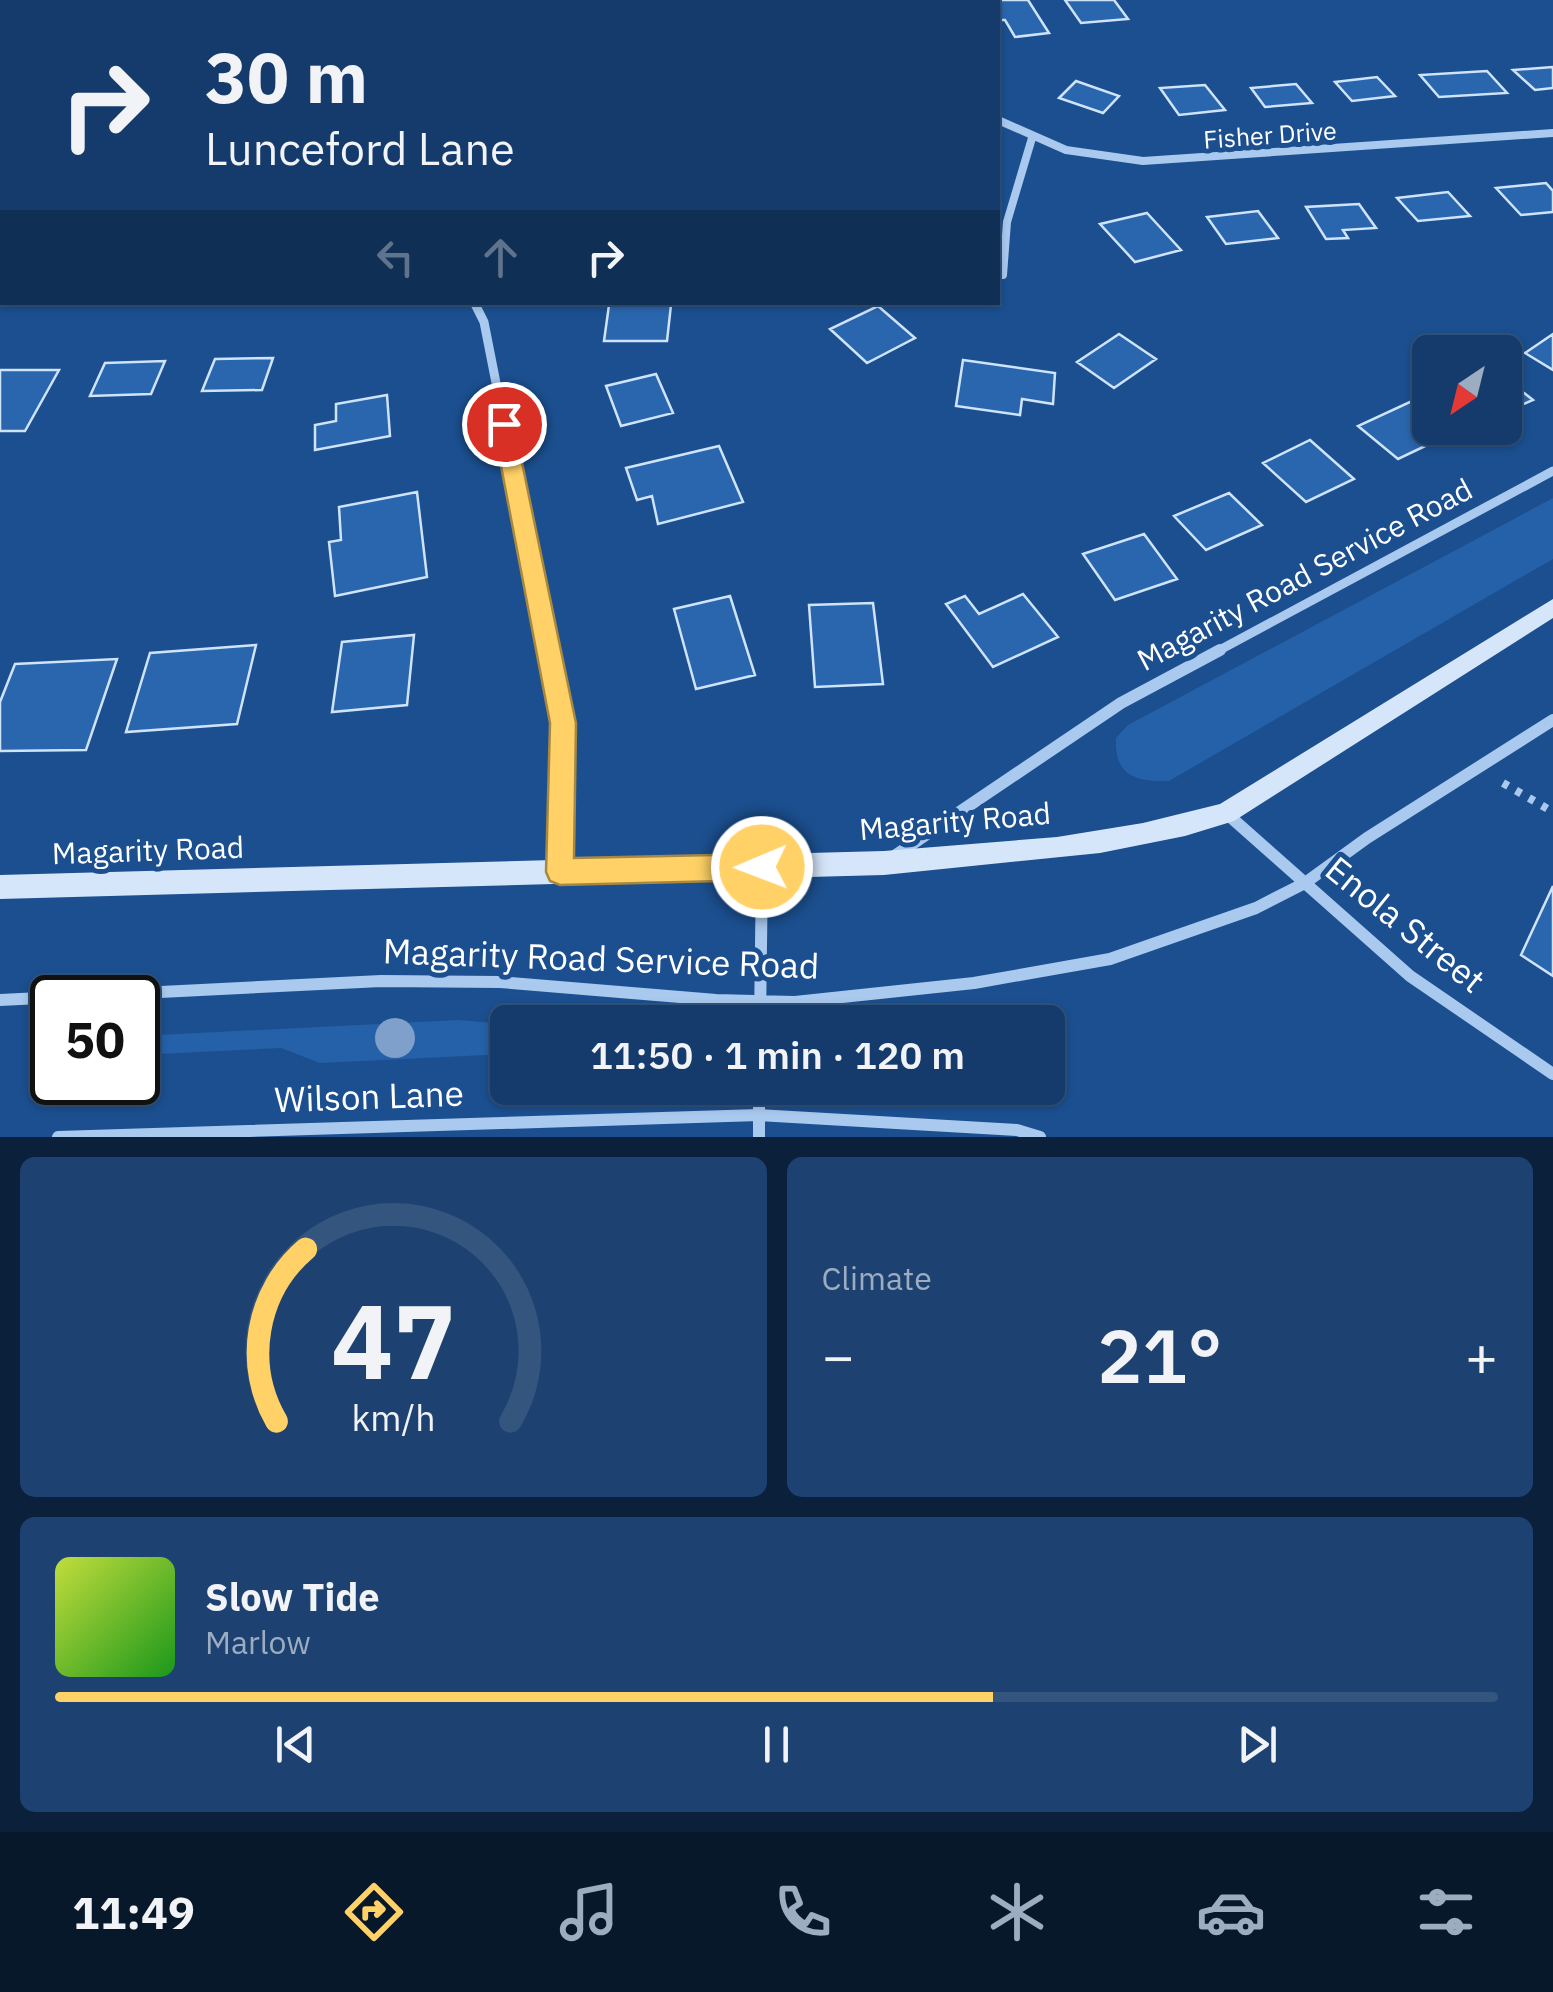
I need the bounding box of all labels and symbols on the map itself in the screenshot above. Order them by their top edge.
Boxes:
street label: Fisher Drive [1202,113,1338,156]
north arrow [1412,335,1522,445]
pin [462,382,547,467]
street label: Magarity Road Service Road [1130,469,1479,679]
street label: Magarity Road [857,793,1052,848]
position arrow [710,815,814,919]
street label: Magarity Road [51,827,245,872]
street label: Enola Street [1316,846,1495,1003]
street label: Magarity Road Service Road [382,927,820,989]
speed limit sign: 50 [30,975,160,1105]
street label: Wilson Lane [273,1070,464,1122]

